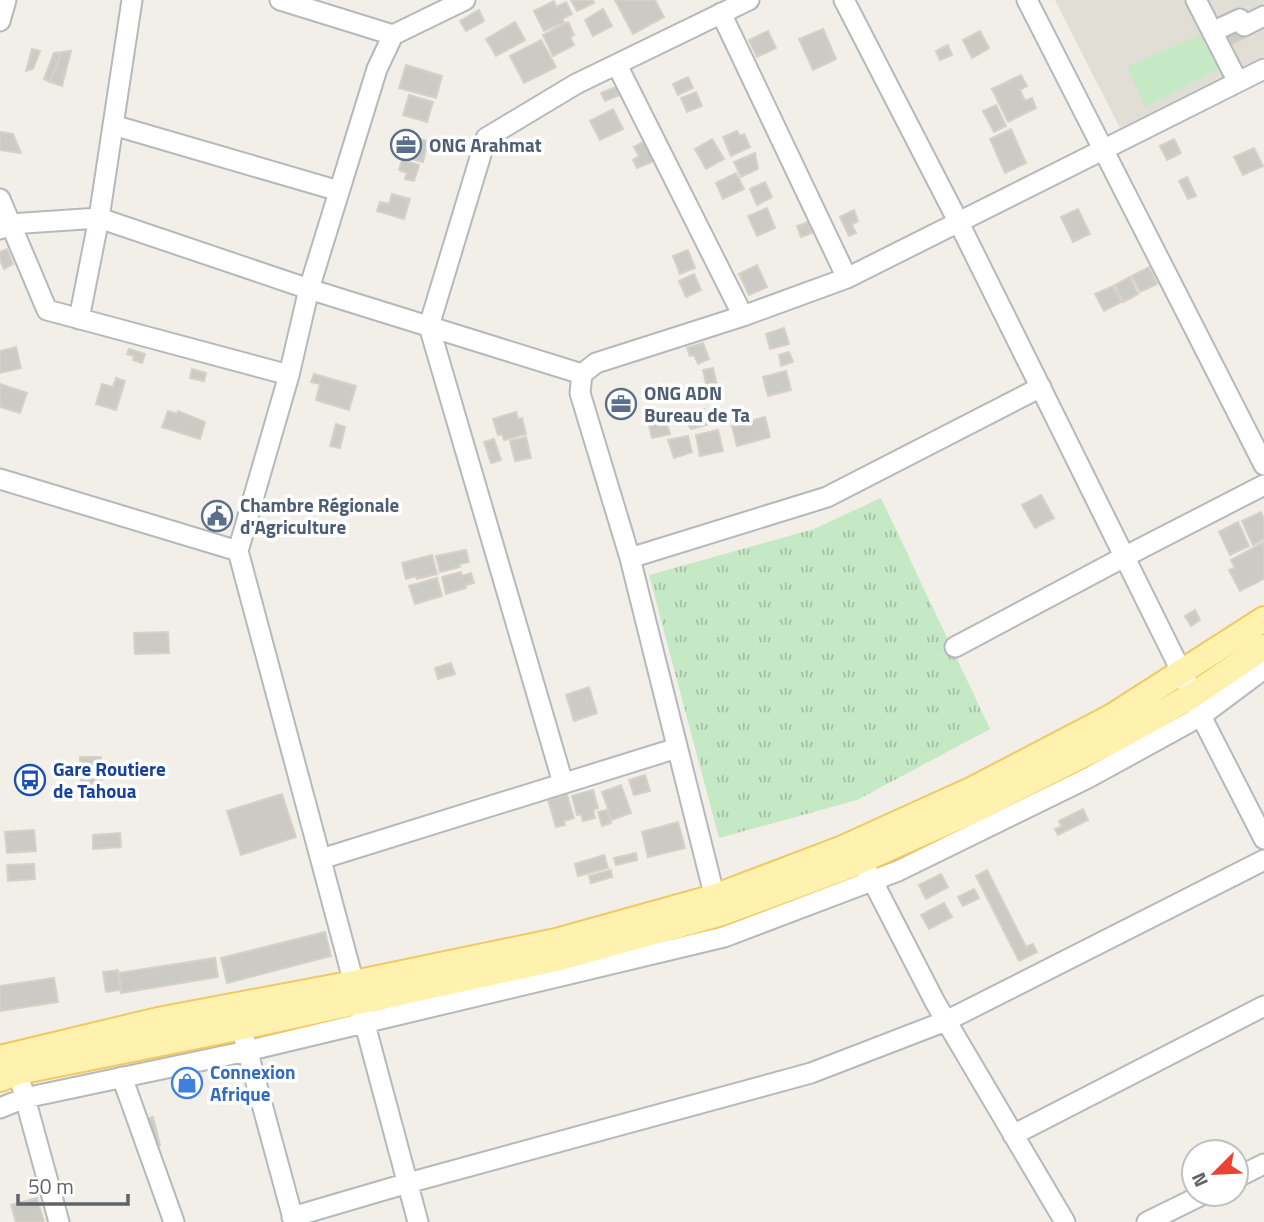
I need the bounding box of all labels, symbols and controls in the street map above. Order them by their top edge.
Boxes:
office icon: ONG Arahmat [389,128,423,162]
place label: ONG Arahmat [429,130,542,159]
place label: ONG ADN Bureau de Ta [644,378,750,429]
office icon: ONG ADN Bureau de Ta [604,387,638,421]
place label: Chambre Régionale d'Agriculture [240,490,400,541]
public building icon: Chambre Régionale d'Agriculture [200,499,234,533]
place label: Gare Routiere de Tahoua [53,754,166,805]
bus stop icon: Gare Routiere de Tahoua [13,763,47,797]
place label: Connexion Afrique [210,1057,296,1108]
shop icon: Connexion Afrique [170,1066,204,1100]
north arrow [1180,1138,1250,1208]
scale bar [18,1162,128,1206]
text: N [1183,1168,1215,1192]
text: 50 m [28,1170,74,1202]

